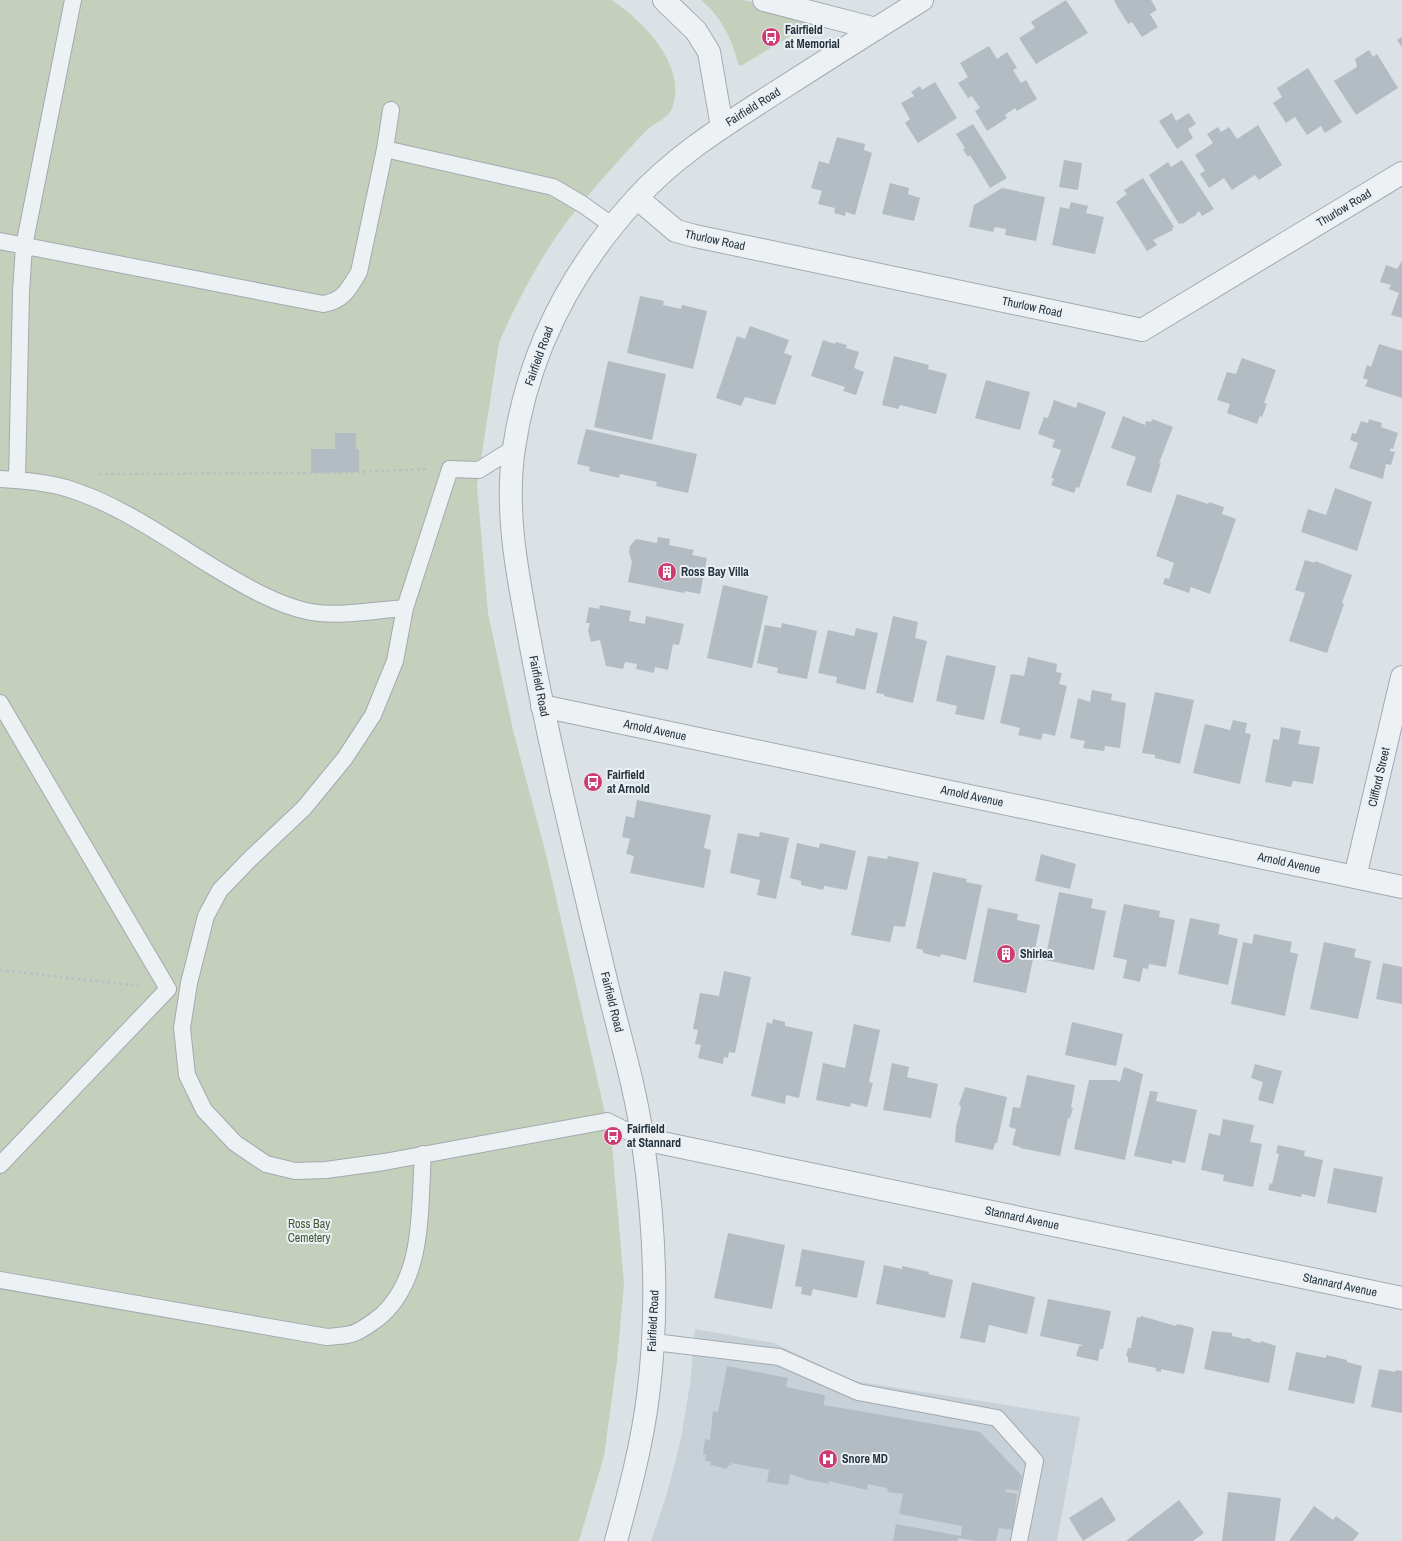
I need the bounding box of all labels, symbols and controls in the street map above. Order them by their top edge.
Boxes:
place label: Fairfield at Memorial [785,22,840,52]
bus stop icon: Fairfield at Memorial [760,26,782,48]
street label: Fairfield Road [723,84,783,130]
street label: Thurlow Road [1314,185,1374,231]
street label: Thurlow Road [683,226,747,254]
street label: Thurlow Road [1000,293,1064,321]
street label: Fairfield Road [521,324,557,388]
building icon: Ross Bay Villa [656,561,678,583]
place label: Ross Bay Villa [681,564,749,580]
street label: Fairfield Road [525,654,553,718]
street label: Arnold Avenue [621,715,688,744]
street label: Clifford Street [1364,745,1394,808]
place label: Fairfield at Arnold [607,767,650,797]
bus stop icon: Fairfield at Arnold [582,771,604,793]
street label: Arnold Avenue [938,781,1005,810]
street label: Arnold Avenue [1255,848,1322,877]
building icon: Shirlea [995,943,1017,965]
place label: Shirlea [1020,946,1053,962]
street label: Fairfield Road [597,970,627,1034]
place label: Fairfield at Stannard [627,1121,681,1151]
bus stop icon: Fairfield at Stannard [602,1125,624,1147]
street label: Stannard Avenue [983,1202,1061,1234]
park label: Ross Bay Cemetery [288,1216,330,1246]
street label: Stannard Avenue [1301,1269,1379,1301]
street label: Fairfield Road [643,1290,663,1352]
hospital icon: Snore MD [817,1448,839,1470]
place label: Snore MD [842,1451,888,1467]

